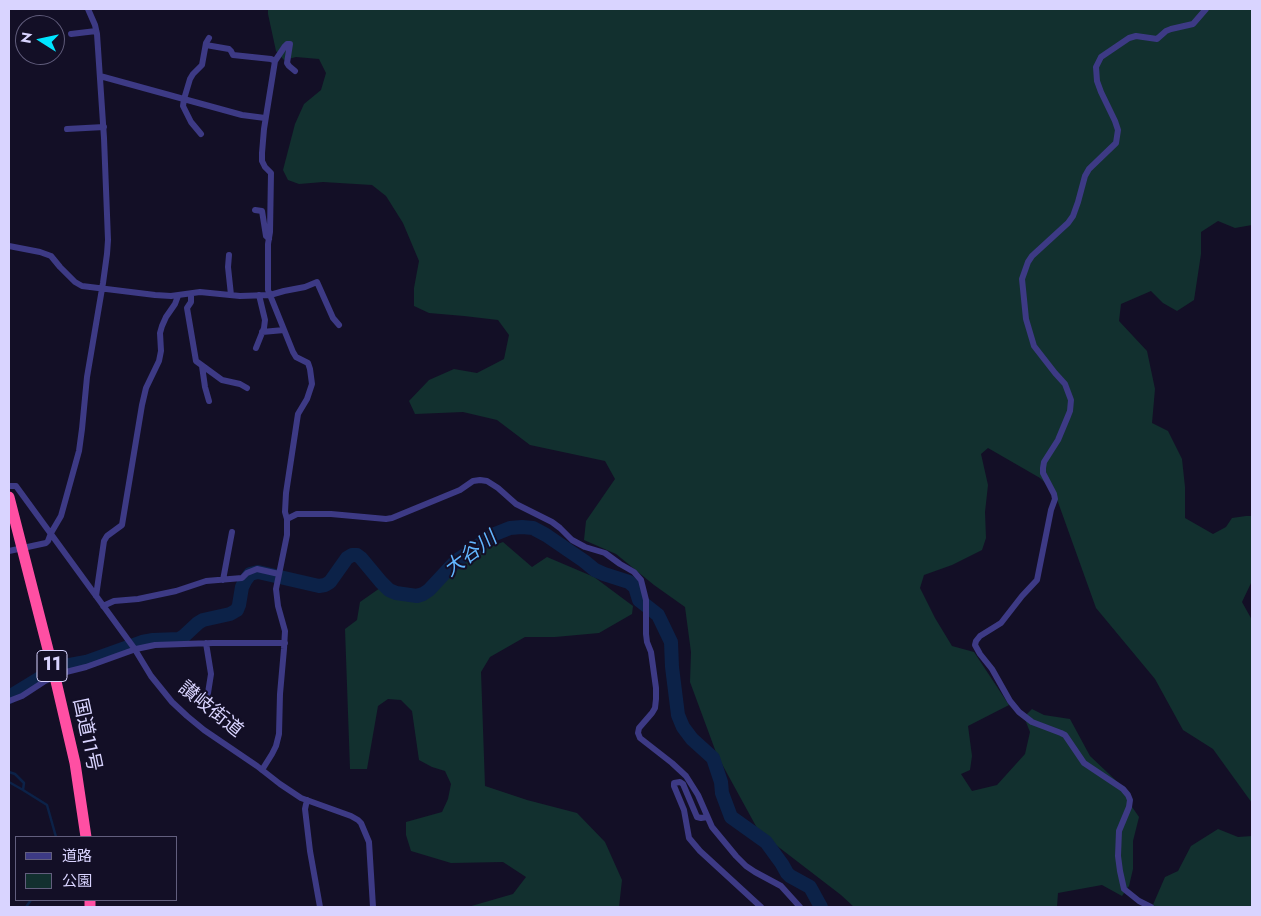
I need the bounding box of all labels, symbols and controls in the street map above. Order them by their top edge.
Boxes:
north arrow [15,15,65,65]
text: N [15,30,37,45]
water label: 大谷川 [440,527,502,583]
road number: 11 [37,650,67,681]
street label: 讃岐街道 [173,677,247,743]
street label: 国道11号 [67,696,105,774]
legend [15,836,178,901]
text: 道路 [62,845,92,867]
text: 公園 [62,870,92,892]

